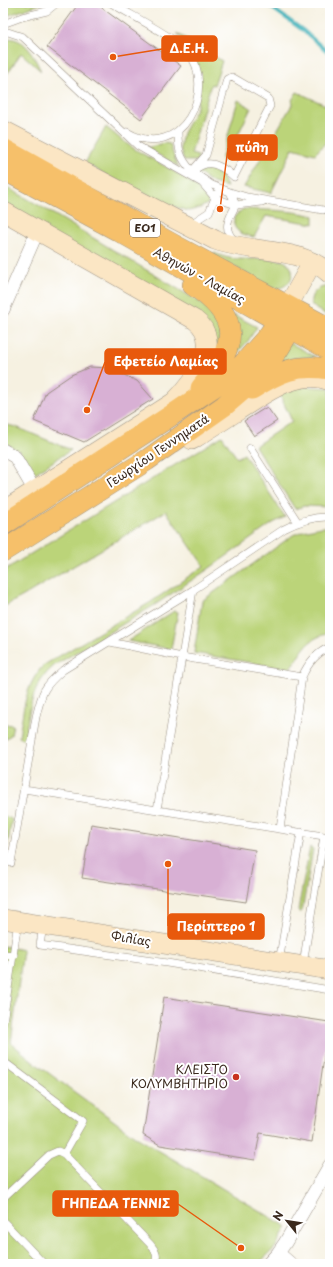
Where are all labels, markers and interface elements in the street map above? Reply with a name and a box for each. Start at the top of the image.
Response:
callout: Δ.Ε.Η. [162,36,217,61]
text: Δ.Ε.Η. [169,38,209,57]
callout: πύλη [228,135,277,160]
text: πύλη [235,137,269,156]
road number: ΕΟ1 [130,219,160,237]
street label: Αθηνών - Λαμίας [150,242,249,308]
callout: Εφετείο Λαμίας [105,349,226,374]
text: Εφετείο Λαμίας [114,351,218,370]
street label: Γεωργίου Γεννηματά [103,409,212,491]
callout: Περίπτερο 1 [168,914,264,939]
text: Περίπτερο 1 [177,916,255,935]
street label: Φιλίας [110,926,152,950]
place label: ΚΛΕΙΣΤΟ ΚΟΛΥΜΒΗΤΗΡΙΟ [131,1060,228,1092]
marker: ΚΛΕΙΣΤΟ ΚΟΛΥΜΒΗΤΗΡΙΟ [231,1072,241,1082]
callout: ΓΗΠΕΔΑ ΤΕΝΝΙΣ [53,1191,178,1216]
text: ΓΗΠΕΔΑ ΤΕΝΝΙΣ [62,1193,170,1212]
north arrow [267,1201,307,1241]
text: N [268,1207,288,1224]

